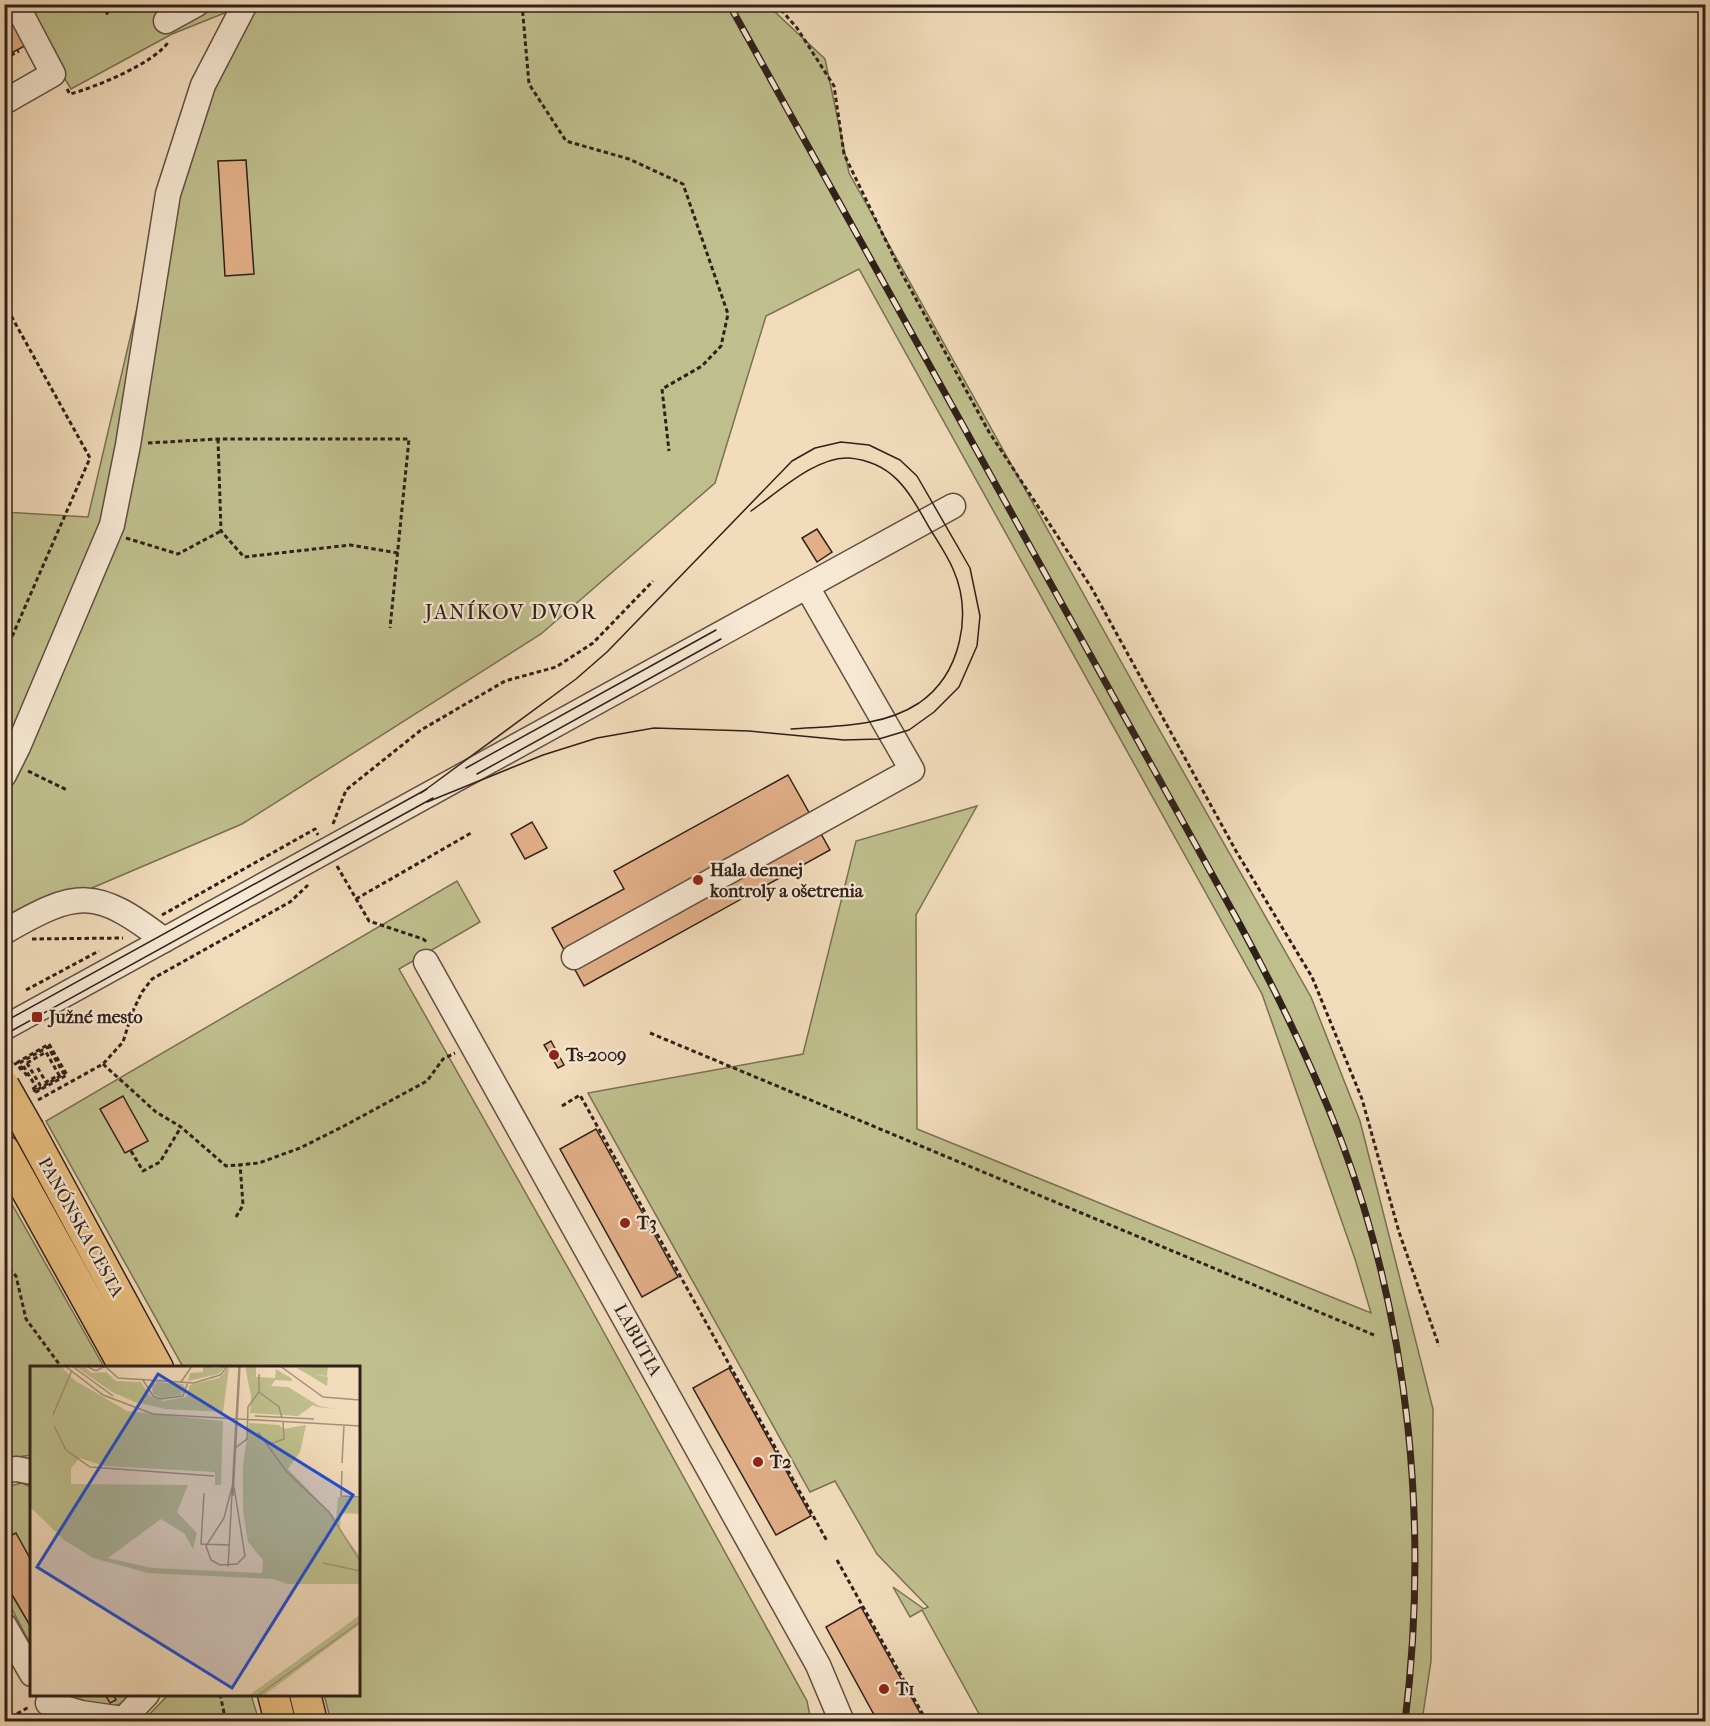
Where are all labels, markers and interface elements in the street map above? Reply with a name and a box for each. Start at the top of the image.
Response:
district label: JANÍKOV DVOR [423,600,597,624]
place label: Hala dennej kontroly a ošetrenia [709,860,864,902]
marker: Hala dennej kontroly a ošetrenia [691,873,705,887]
place label: Južné mesto [47,1007,143,1028]
marker: Južné mesto [30,1010,44,1024]
place label: Ts-2009 [565,1045,627,1066]
marker: Ts-2009 [547,1048,561,1062]
street label: PANÓNSKA CESTA [33,1153,130,1301]
place label: T3 [636,1213,657,1234]
marker: T3 [618,1216,632,1230]
street label: LABUTIA [609,1301,666,1380]
inset map [30,1366,360,1696]
place label: T2 [769,1452,791,1473]
marker: T2 [751,1455,765,1469]
place label: T1 [895,1679,915,1700]
marker: T1 [877,1682,891,1696]

